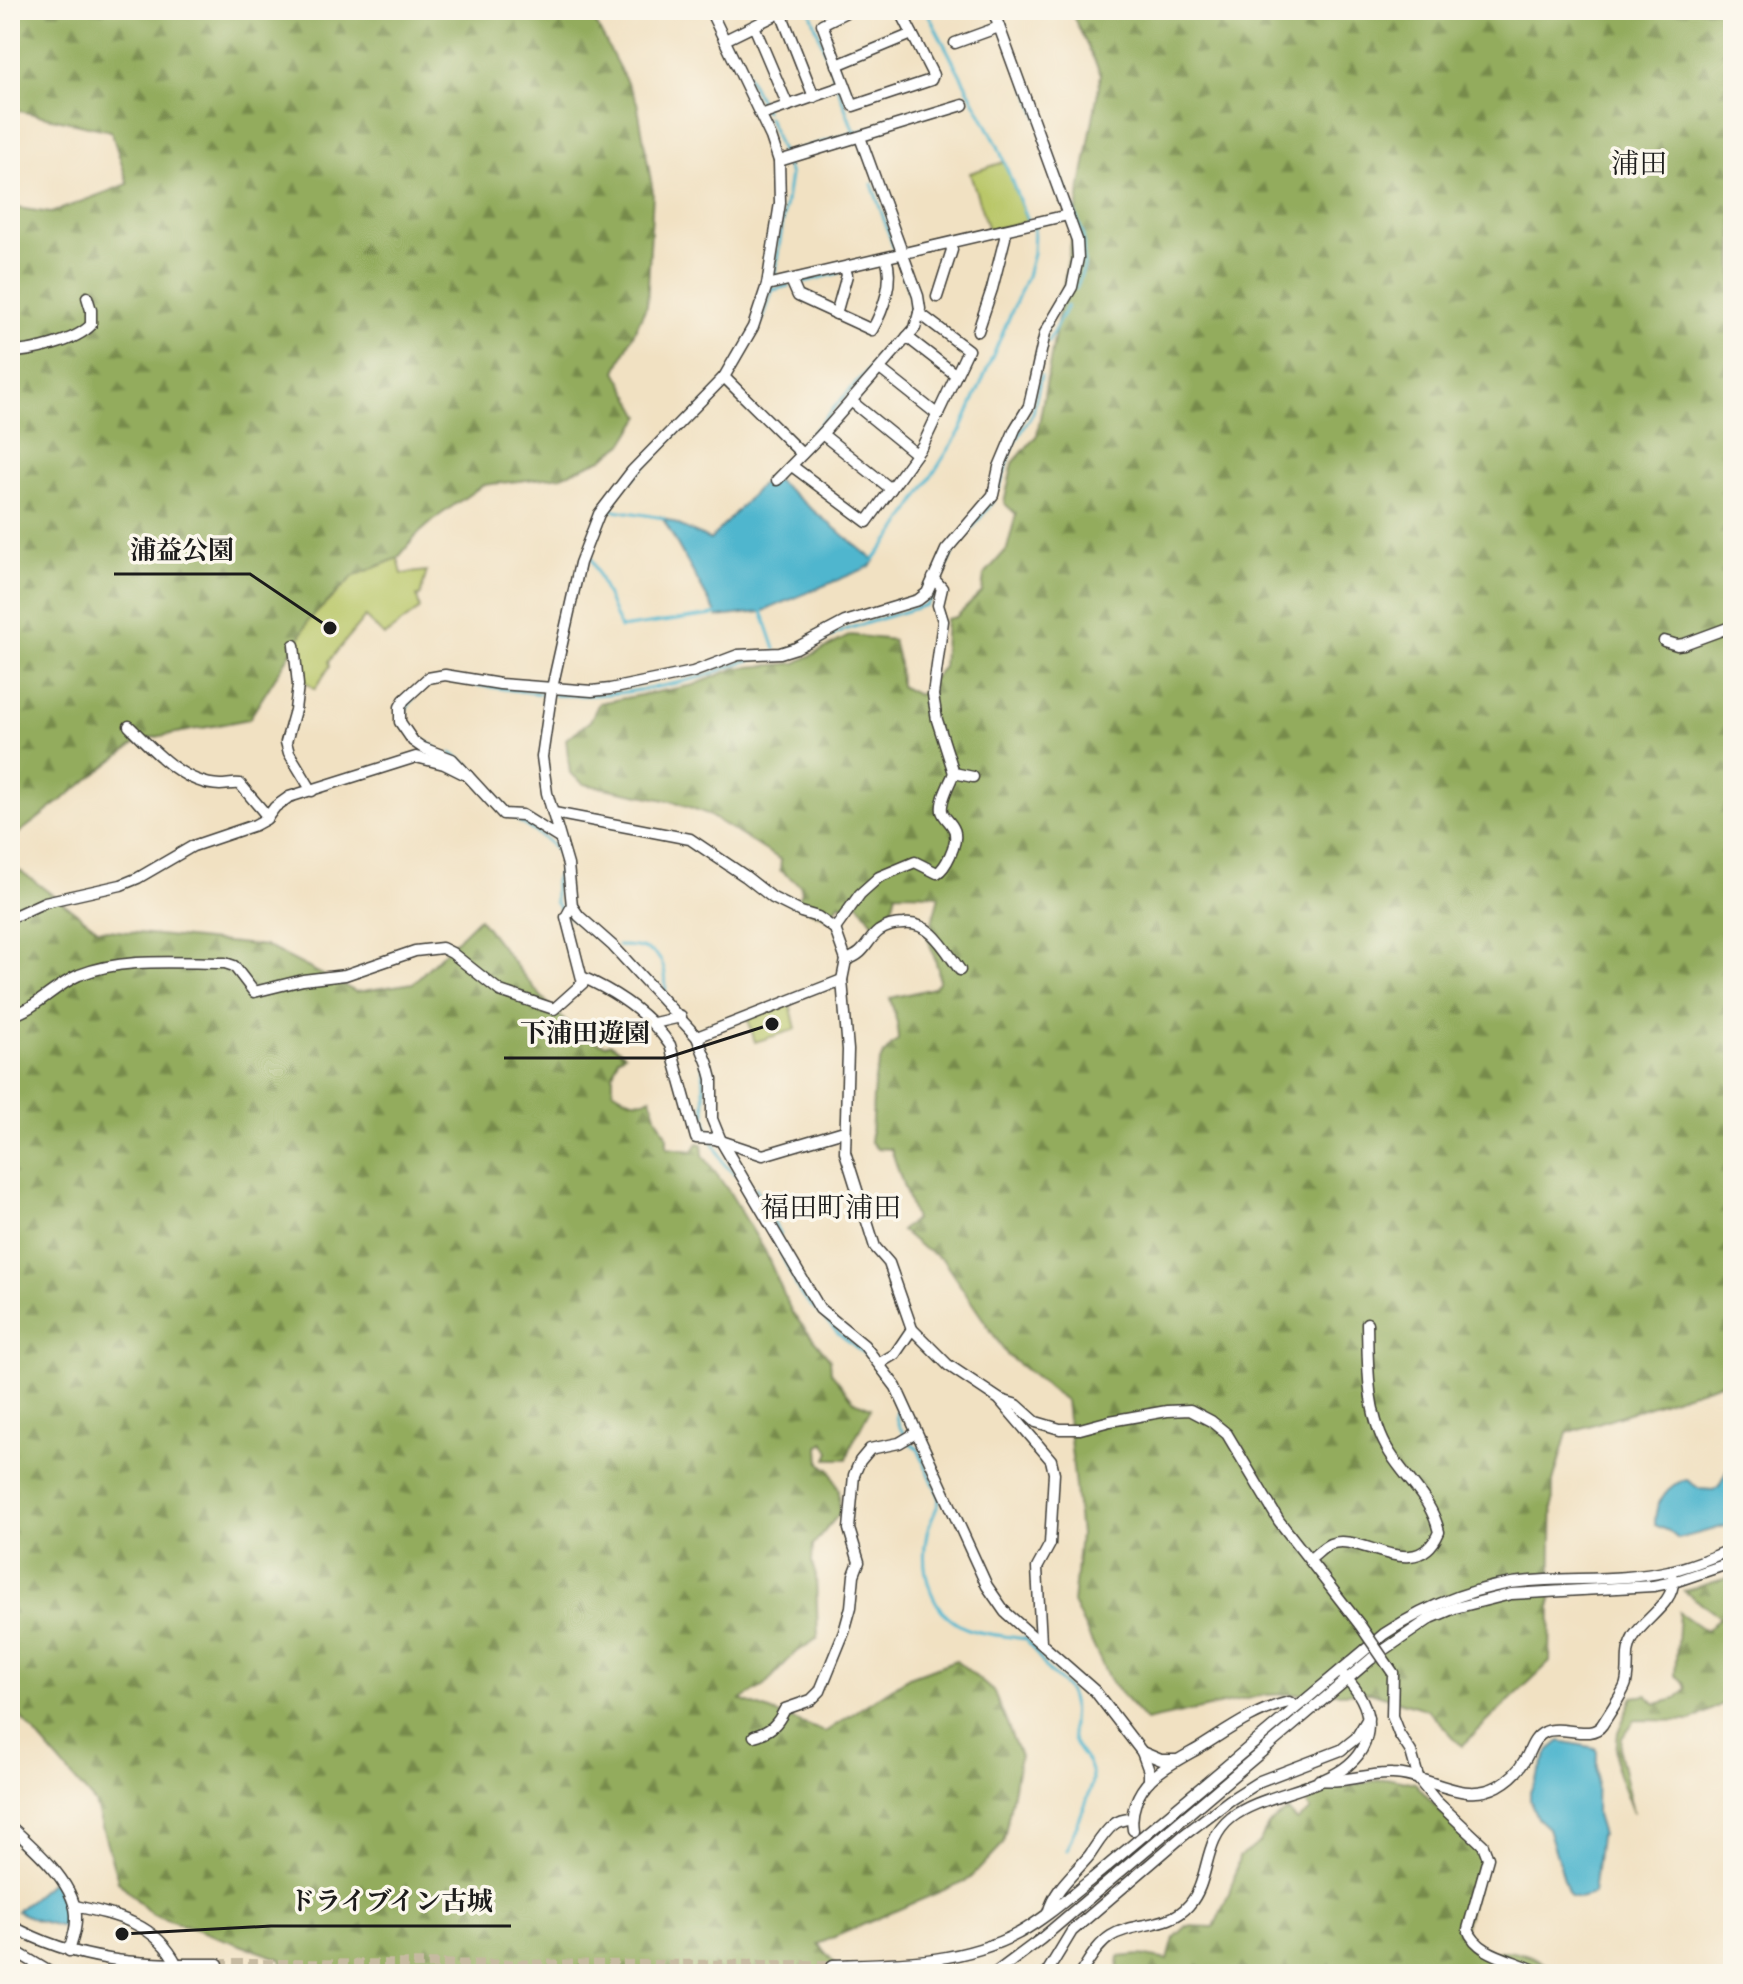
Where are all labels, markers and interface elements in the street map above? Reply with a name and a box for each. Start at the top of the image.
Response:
district label: 浦田 [1611,146,1667,186]
callout: 浦益公園 [114,524,250,574]
text: 浦益公園 [130,534,234,571]
callout: 下浦田遊園 [504,1008,666,1058]
text: 下浦田遊園 [520,1017,650,1054]
district label: 福田町浦田 [761,1190,901,1230]
callout: ドライブイン古城 [271,1876,511,1926]
text: ドライブイン古城 [289,1885,493,1922]

